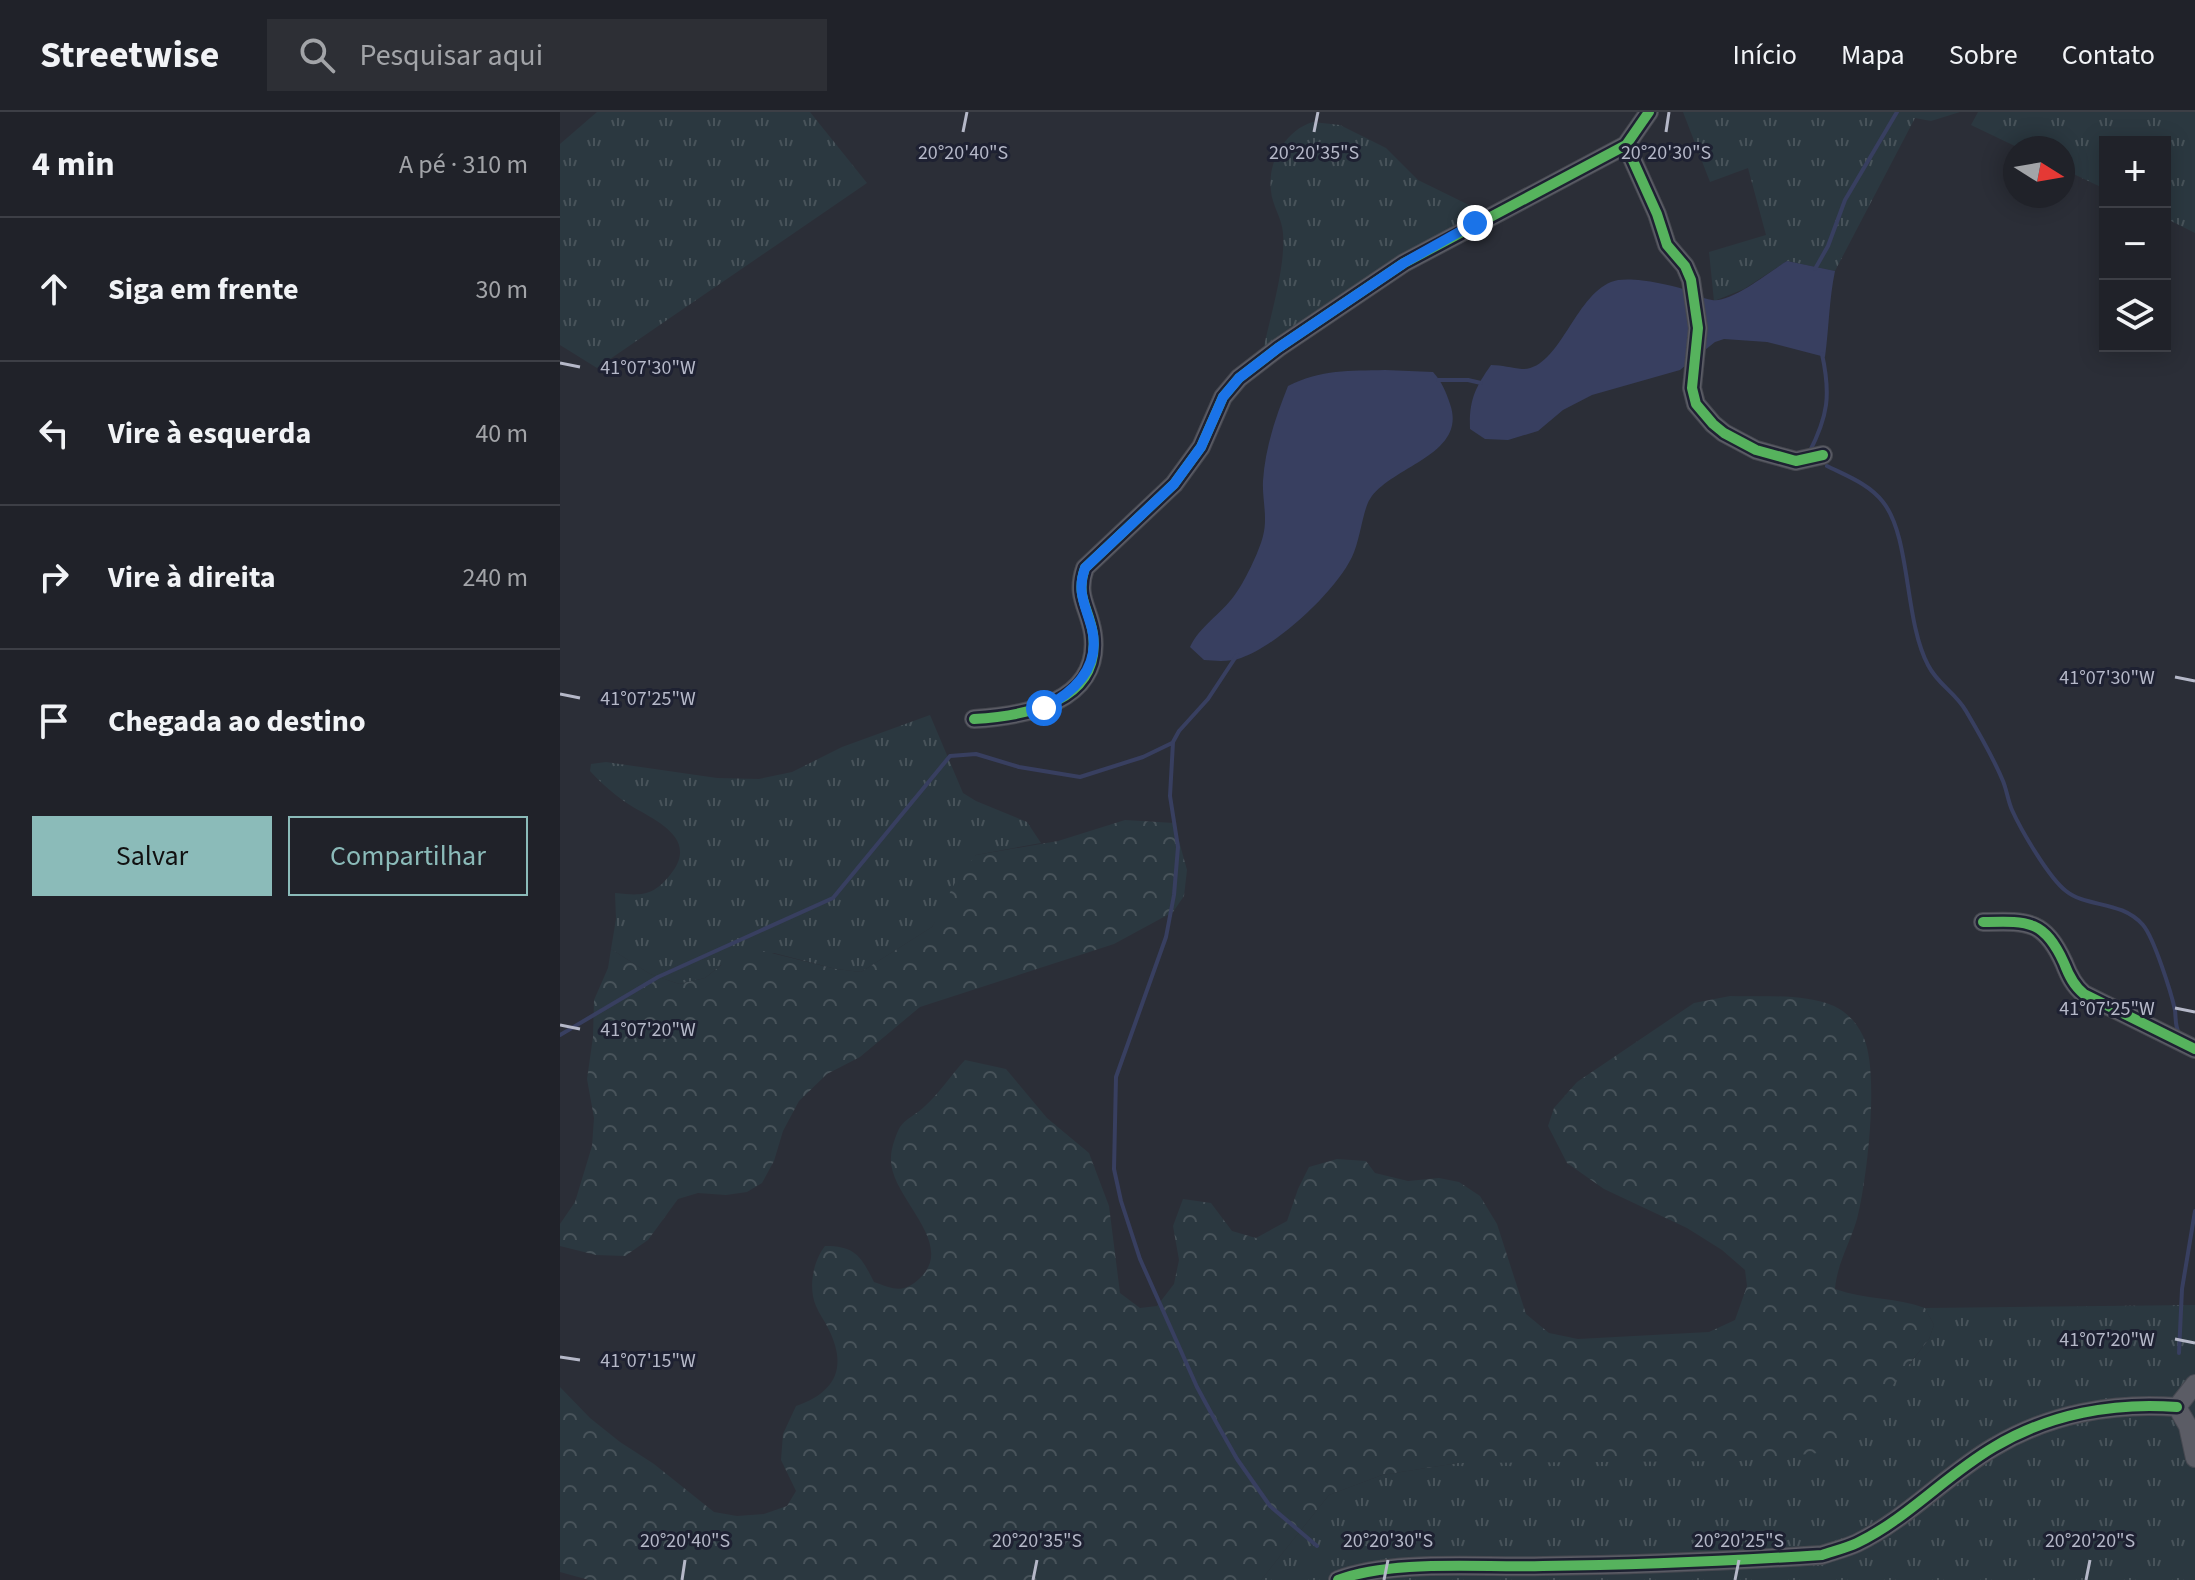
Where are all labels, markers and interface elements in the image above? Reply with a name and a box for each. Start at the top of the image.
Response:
search box [267,19,827,91]
text: Streetwise [40,28,219,82]
icon: search [295,33,339,77]
text: Pesquisar aqui [359,34,543,77]
text: Início [1733,35,1797,75]
text: Mapa [1841,35,1905,75]
text: Sobre [1949,35,2018,75]
text: Contato [2062,35,2155,75]
north arrow [2003,136,2075,208]
map controls [2099,136,2171,352]
button: + [2099,136,2171,208]
text: 20°20'40"S [918,139,1008,167]
text: 20°20'35"S [1269,139,1359,167]
text: 20°20'30"S [1621,139,1711,167]
text: 4 min [32,140,115,189]
text: A pé · 310 m [399,146,528,183]
route end [1457,205,1493,241]
button: − [2099,208,2171,280]
icon: ahead [32,267,76,311]
text: Siga em frente [108,268,299,311]
text: 30 m [475,271,528,308]
button: layers [2099,280,2171,352]
text: 41°07'30"W [600,354,696,382]
icon: left [32,411,76,455]
text: Vire à esquerda [108,412,311,455]
text: 40 m [475,415,528,452]
icon: right [32,555,76,599]
text: Vire à direita [108,556,276,599]
text: 240 m [462,559,528,596]
text: 41°07'30"W [2059,664,2155,692]
text: 41°07'25"W [600,685,696,713]
route start [1026,690,1062,726]
icon: arrive [32,699,76,743]
text: Chegada ao destino [108,700,366,743]
button: Salvar [32,816,272,896]
button: Compartilhar [288,816,528,896]
text: 41°07'25"W [2059,995,2155,1023]
text: 41°07'20"W [600,1016,696,1044]
text: 41°07'20"W [2059,1326,2155,1354]
text: 41°07'15"W [600,1347,696,1375]
text: 20°20'40"S [640,1527,730,1555]
text: 20°20'35"S [992,1527,1082,1555]
text: 20°20'30"S [1343,1527,1433,1555]
text: 20°20'25"S [1694,1527,1784,1555]
text: 20°20'20"S [2045,1527,2135,1555]

